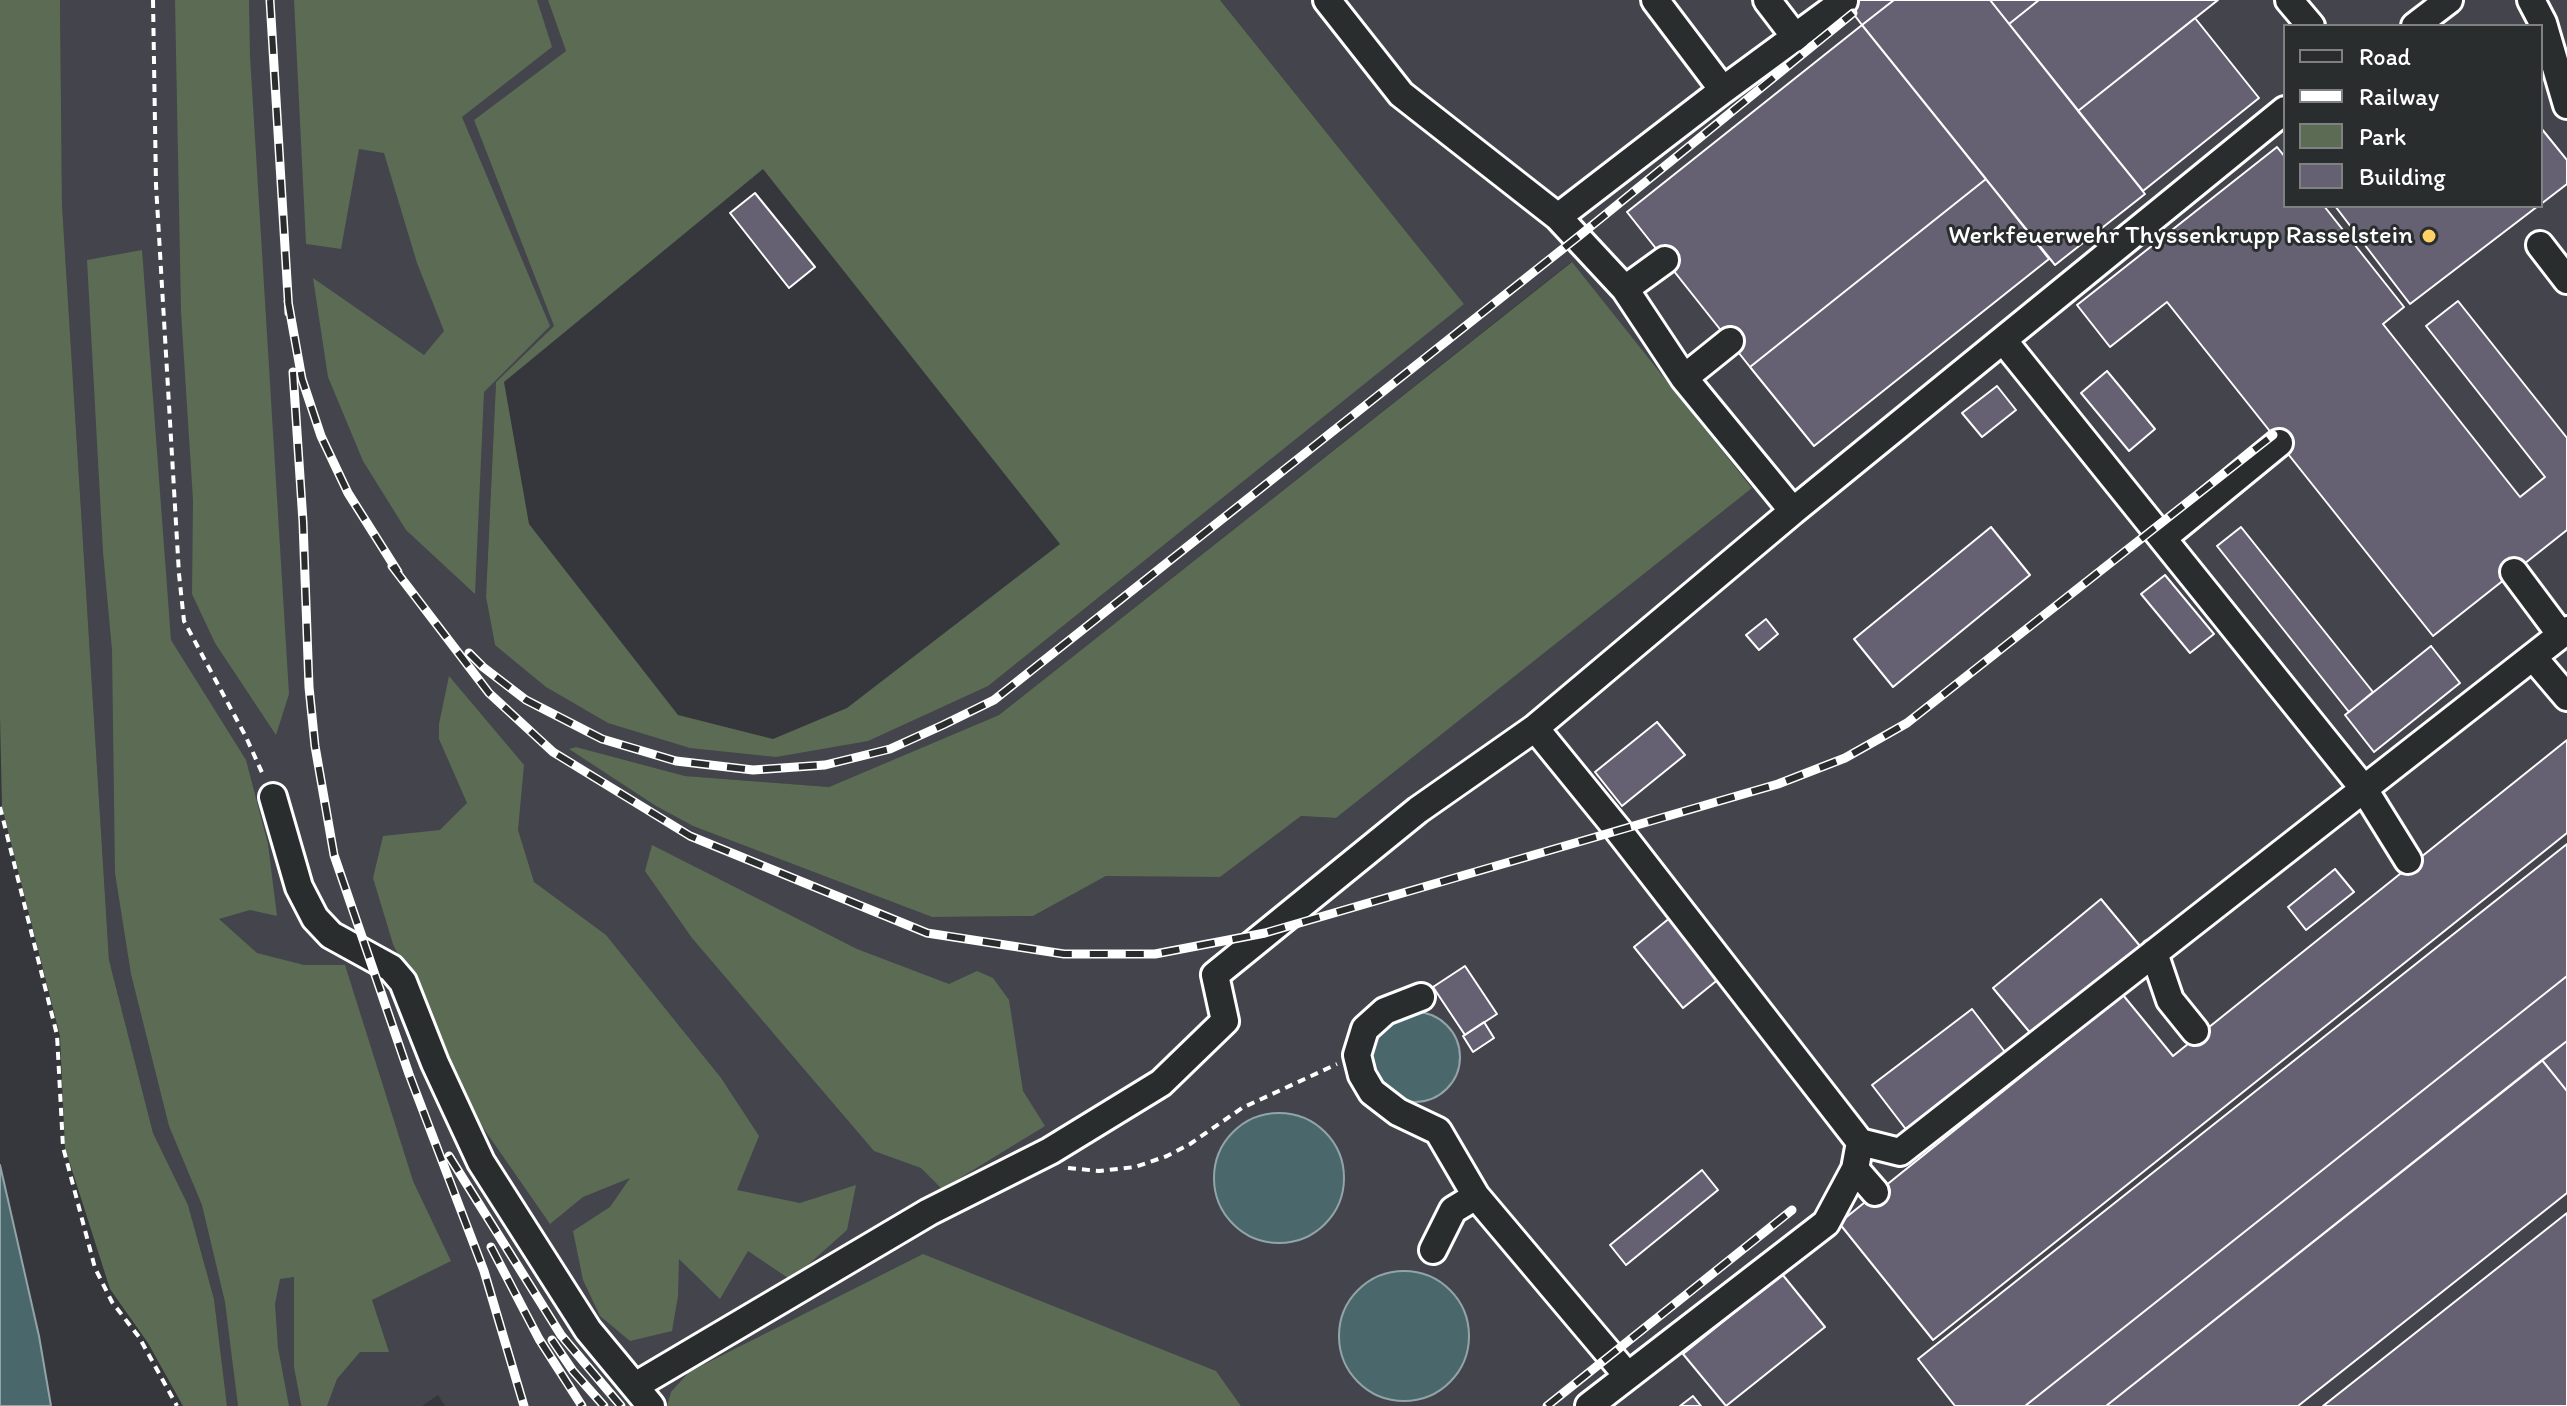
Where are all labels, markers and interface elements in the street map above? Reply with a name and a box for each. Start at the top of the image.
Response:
legend [2283,24,2543,208]
text: Road [2359,42,2411,71]
text: Railway [2359,82,2439,111]
text: Park [2359,122,2406,151]
text: Building [2359,162,2446,191]
place label: Werkfeuerwehr Thyssenkrupp Rasselstein [1948,220,2413,252]
marker: Werkfeuerwehr Thyssenkrupp Rasselstein [2420,227,2438,245]

